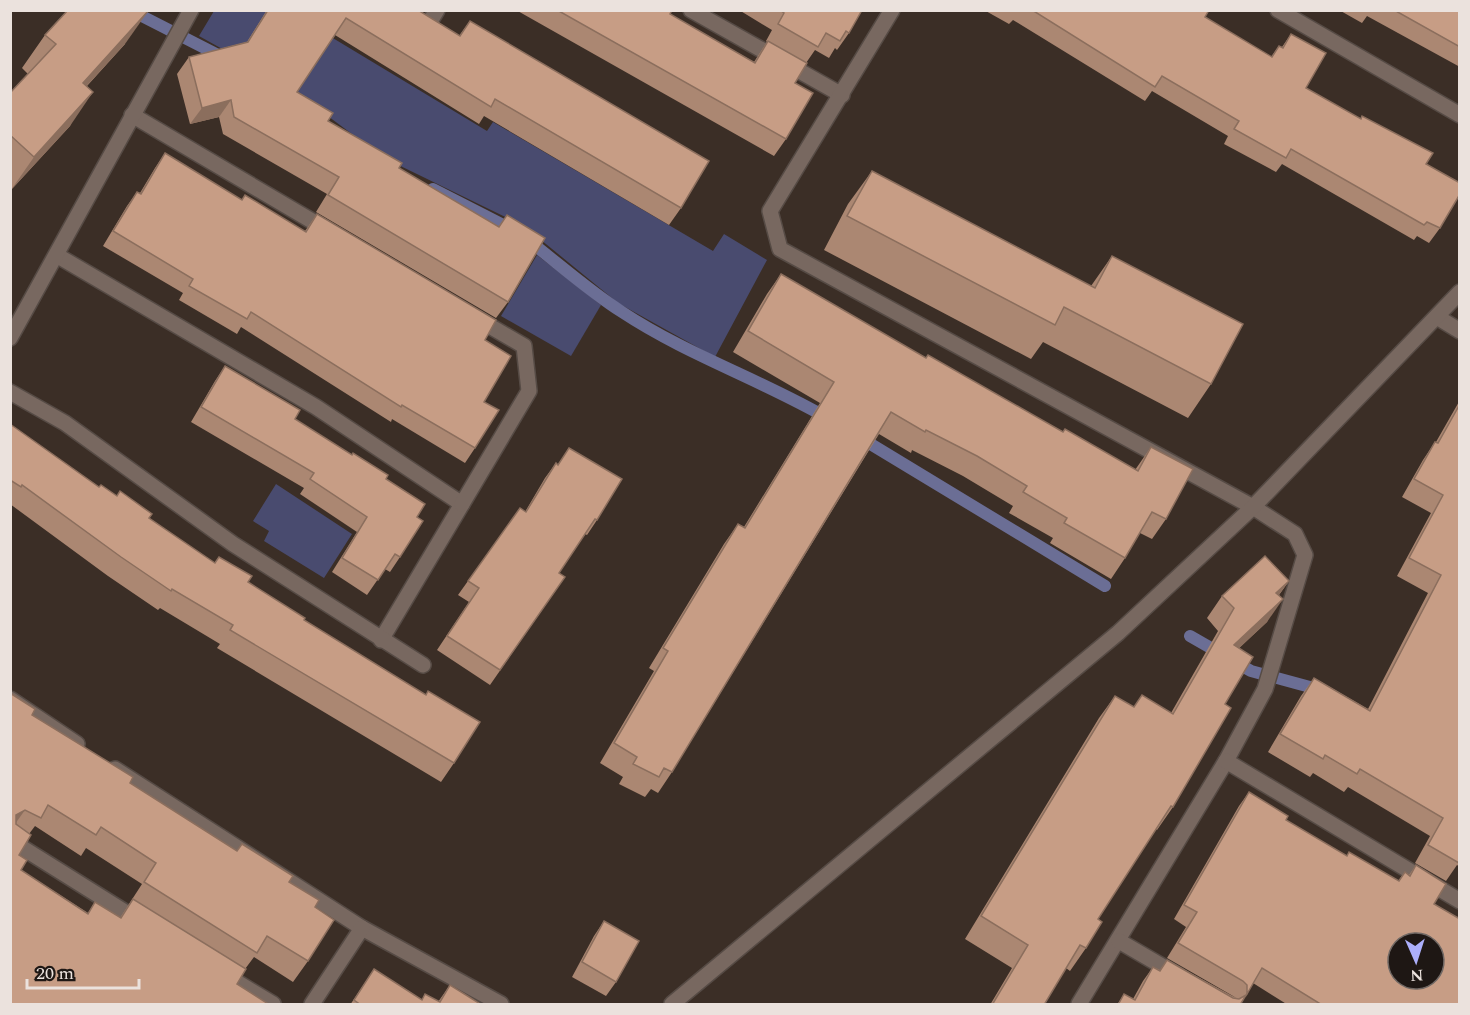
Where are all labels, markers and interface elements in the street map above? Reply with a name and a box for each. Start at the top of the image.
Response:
north arrow [1386,931,1446,991]
scale bar [27,952,140,990]
text: 20 m [36,960,74,987]
text: N [1410,963,1424,987]

